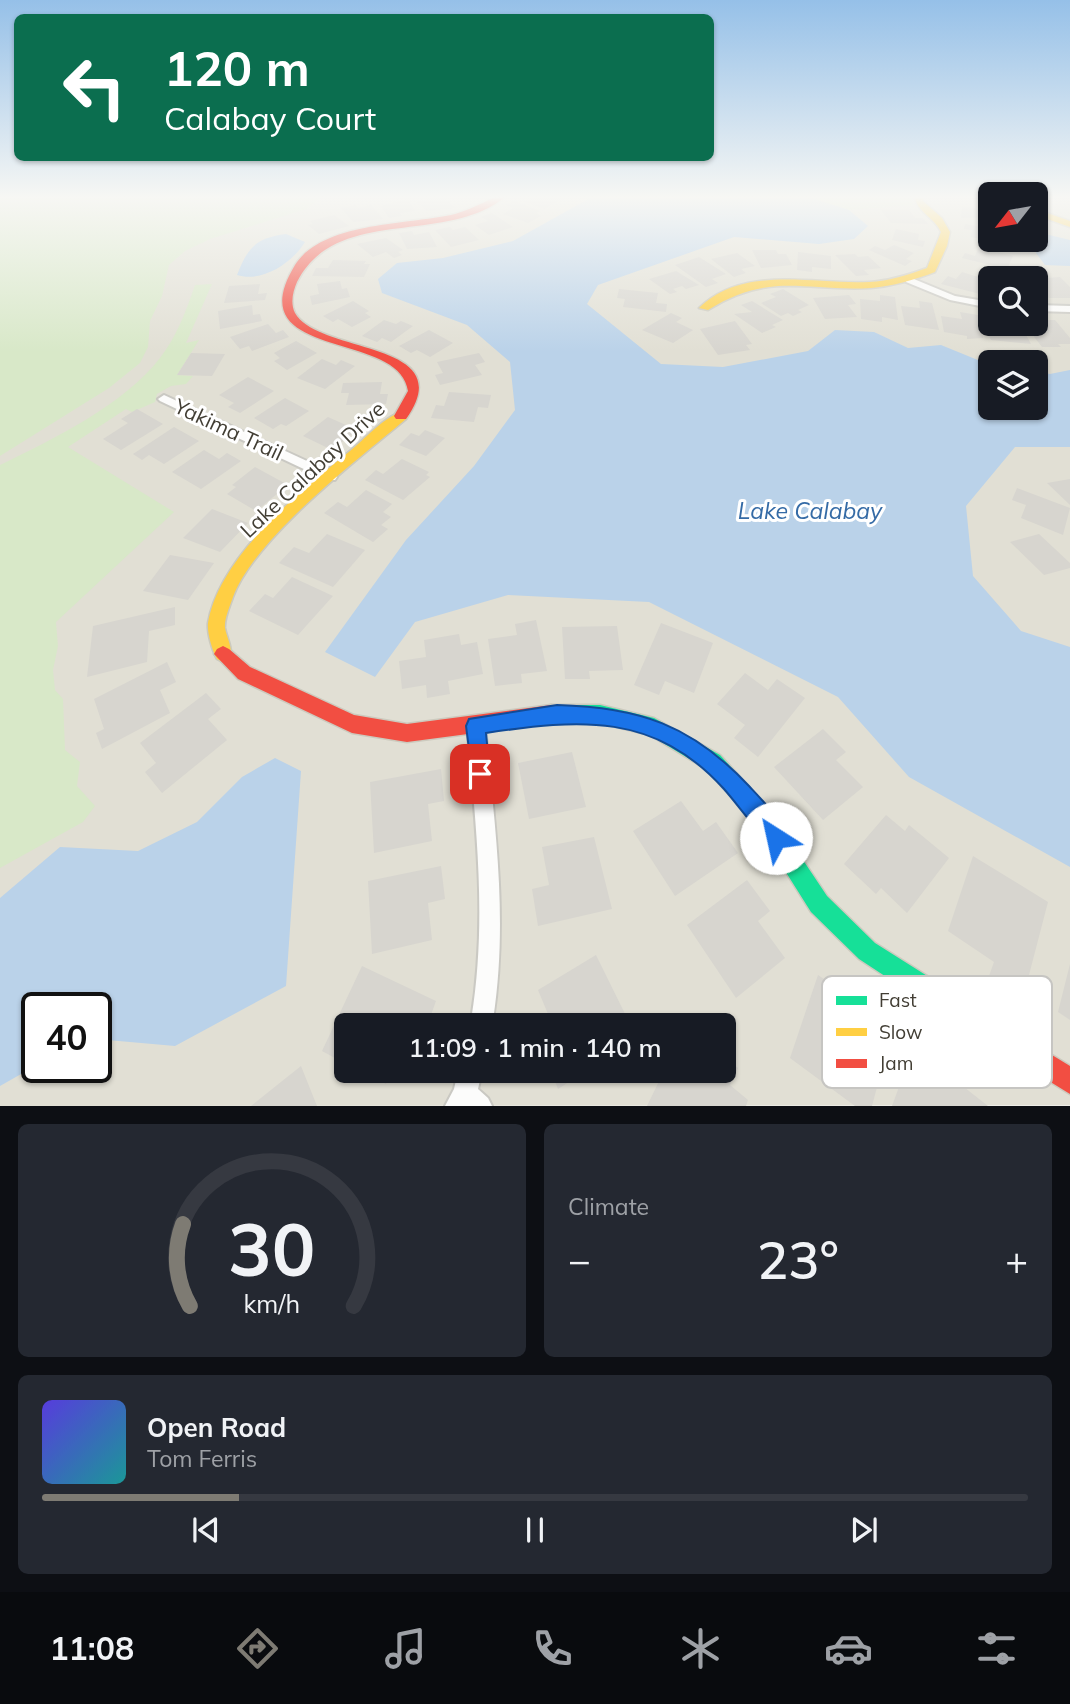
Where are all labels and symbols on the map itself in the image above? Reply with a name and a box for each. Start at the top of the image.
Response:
north arrow [978,182,1048,252]
street label: Yakima Trail [169,392,288,466]
street label: Lake Calabay Drive [234,395,390,543]
water label: Lake Calabay [738,496,883,525]
pin [450,744,510,804]
position arrow [739,801,813,875]
legend [822,976,1052,1088]
text: Fast [879,988,917,1012]
speed limit sign: 40 [21,992,112,1083]
text: Slow [879,1020,923,1044]
text: Jam [879,1051,913,1075]

